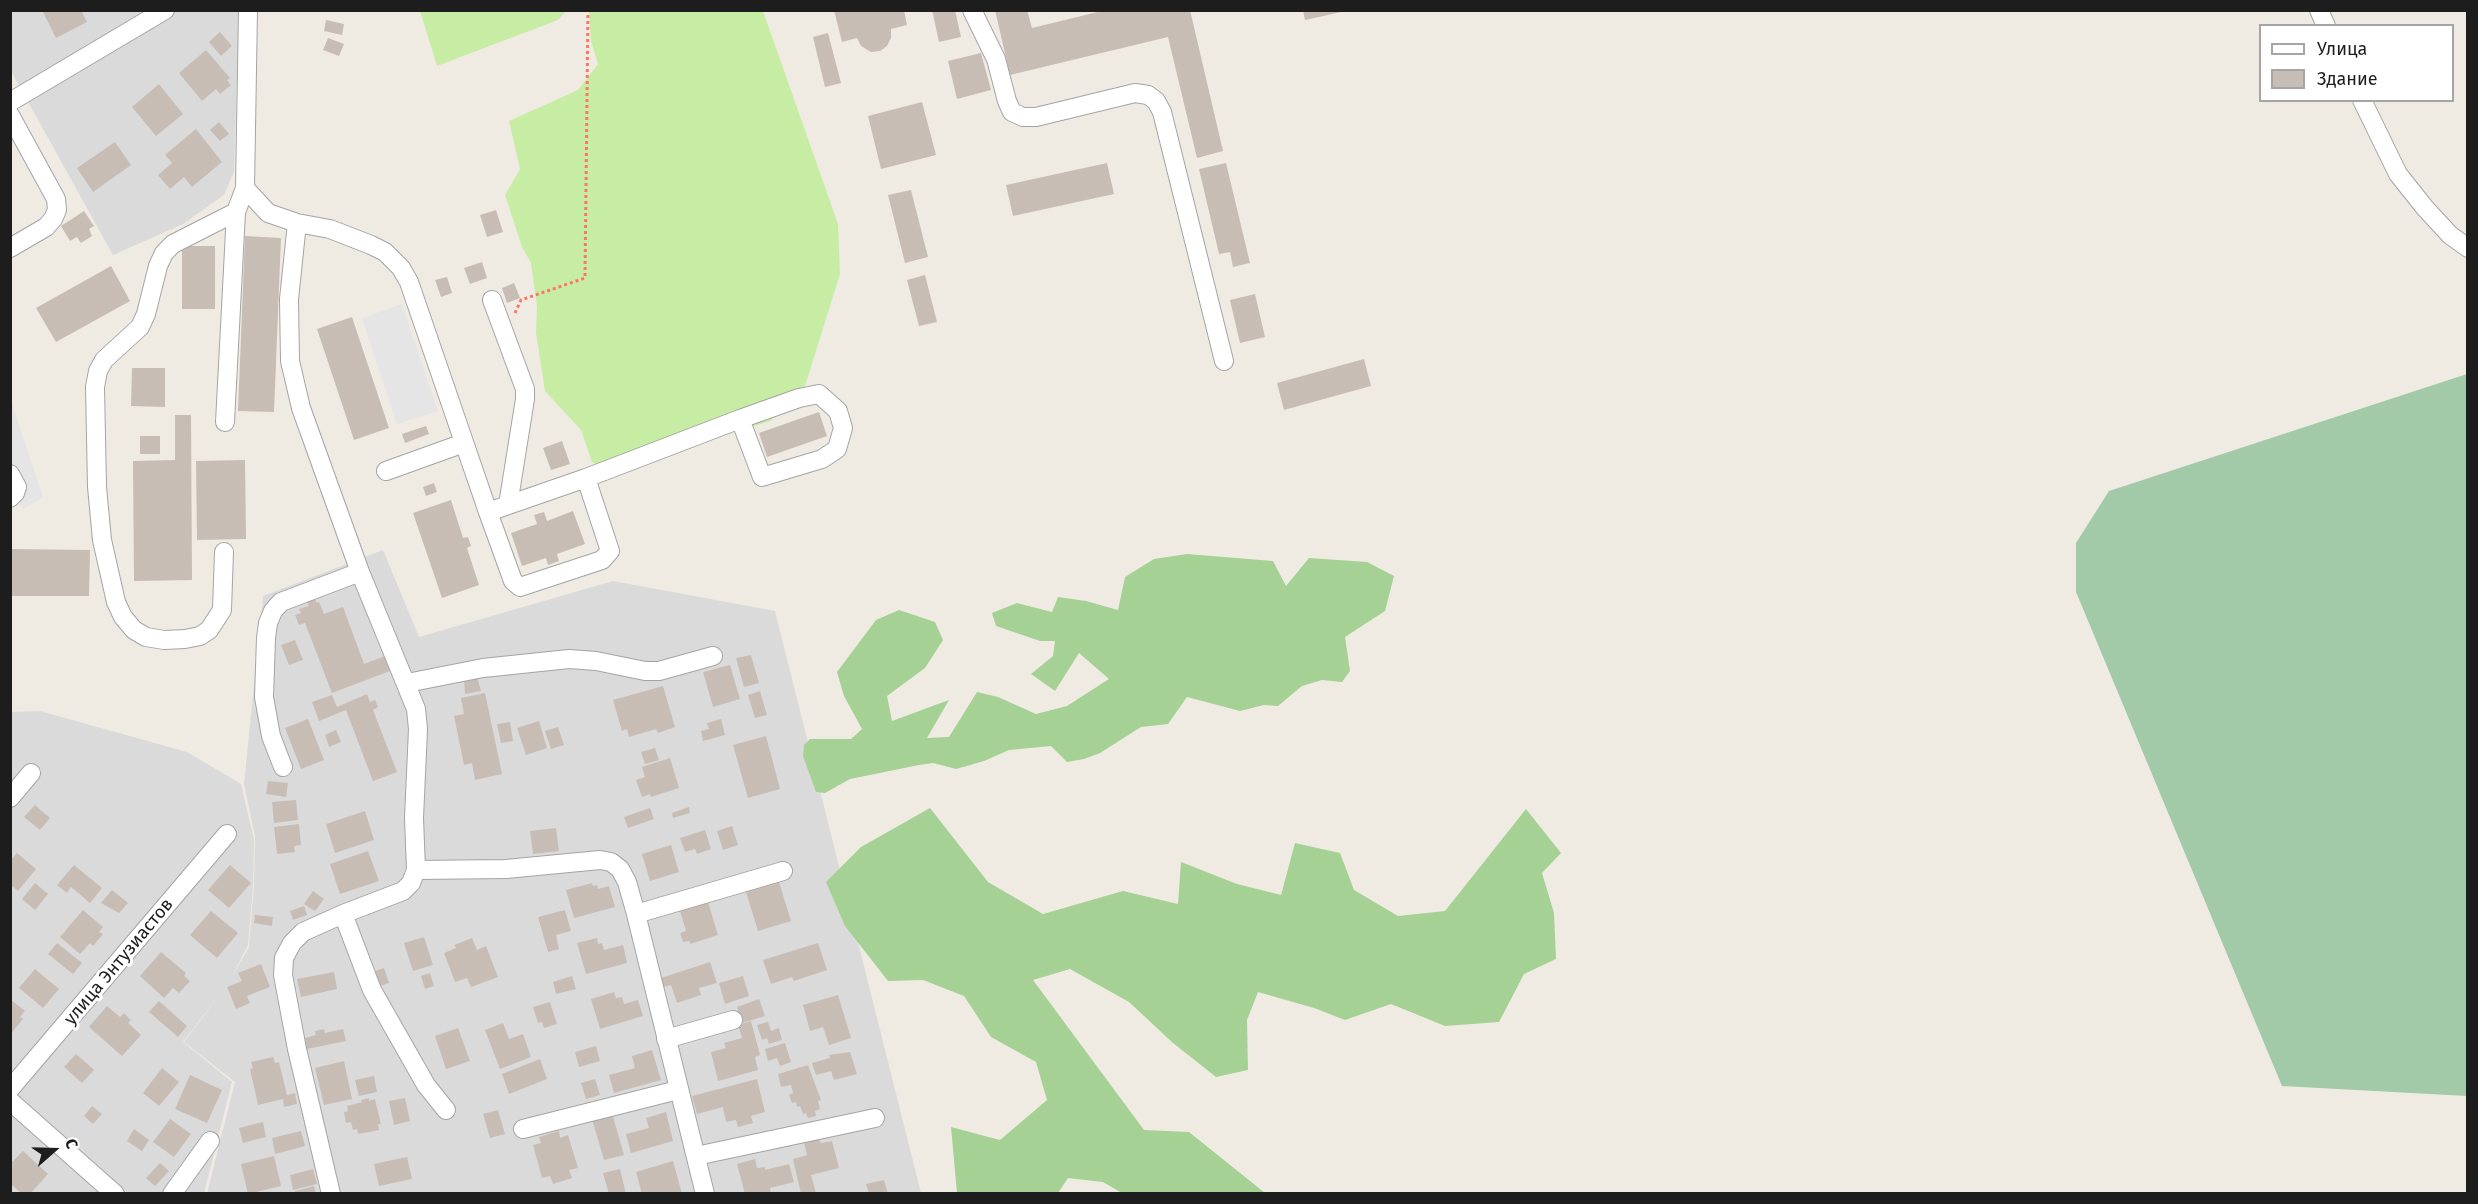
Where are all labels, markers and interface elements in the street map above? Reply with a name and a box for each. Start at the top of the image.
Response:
legend [2259,24,2454,102]
text: Улица [2317,38,2367,60]
text: Здание [2317,68,2378,90]
street label: улица Энтузиастов [60,894,178,1030]
north arrow [24,1120,84,1180]
text: С [61,1136,82,1151]

